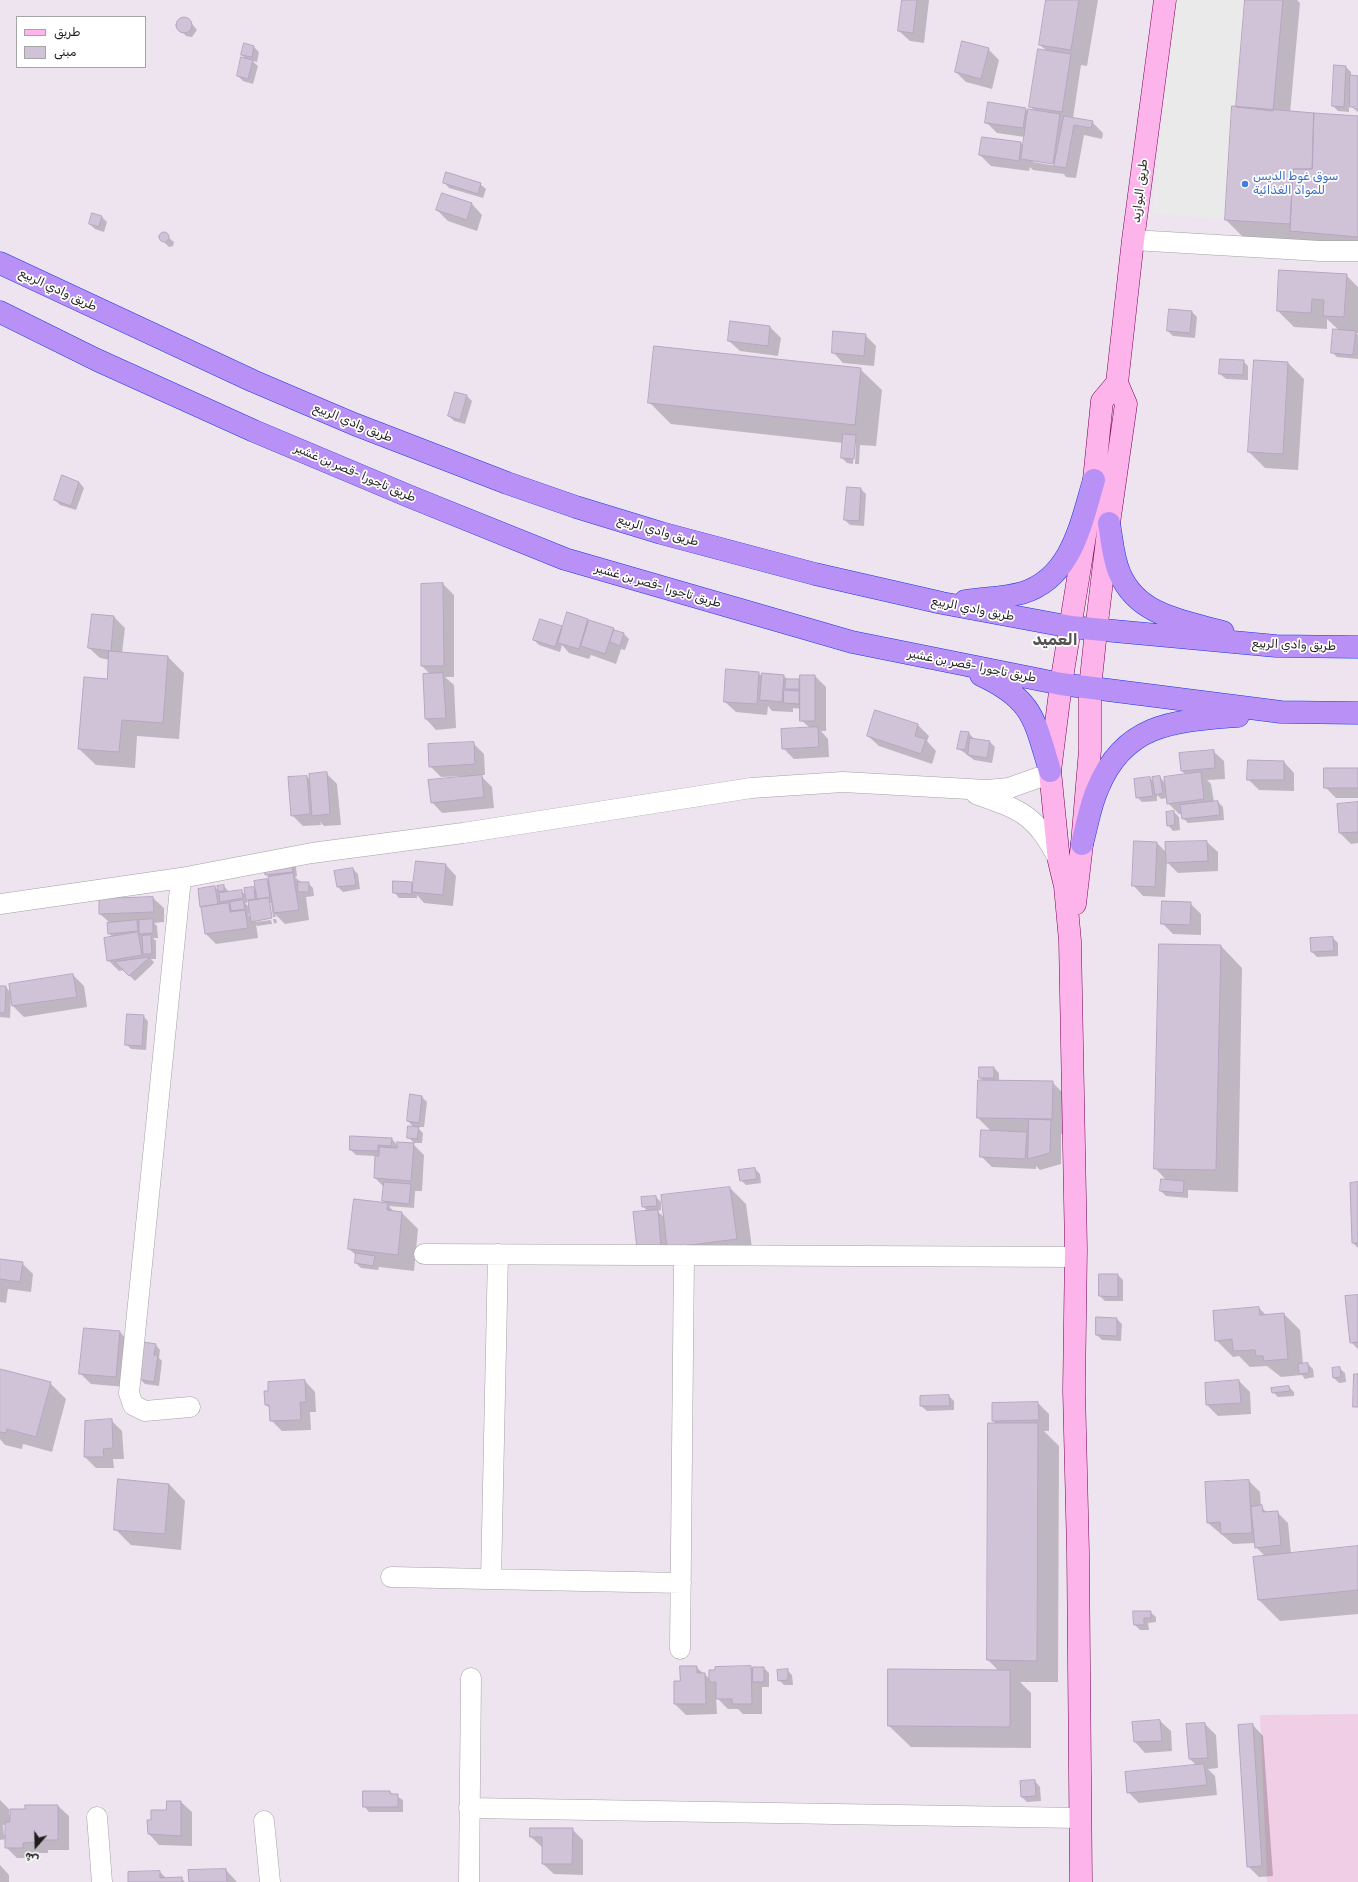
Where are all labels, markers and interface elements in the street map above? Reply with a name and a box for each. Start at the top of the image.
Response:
legend [16,16,146,68]
text: طريق [54,25,80,39]
text: مبنى [54,45,76,59]
street label: طريق البوازيد [1129,158,1151,224]
place label: سوق غوط الديس للمواد الغذائية [1253,170,1338,198]
marker: سوق غوط الديس للمواد الغذائية [1240,179,1250,189]
street label: طريق وادي الربيع [17,266,99,314]
street label: طريق وادي الربيع [311,401,395,445]
street label: طريق تاجورا -قصر بن غشير [292,441,418,505]
street label: طريق وادي الربيع [616,513,700,549]
street label: طريق تاجورا -قصر بن غشير [593,561,723,611]
street label: طريق وادي الربيع [930,594,1016,624]
district label: العميد [1032,630,1078,650]
street label: طريق وادي الربيع [1252,636,1336,654]
street label: طريق تاجورا -قصر بن غشير [906,646,1038,686]
north arrow [16,1826,56,1866]
text: ش [23,1849,40,1866]

